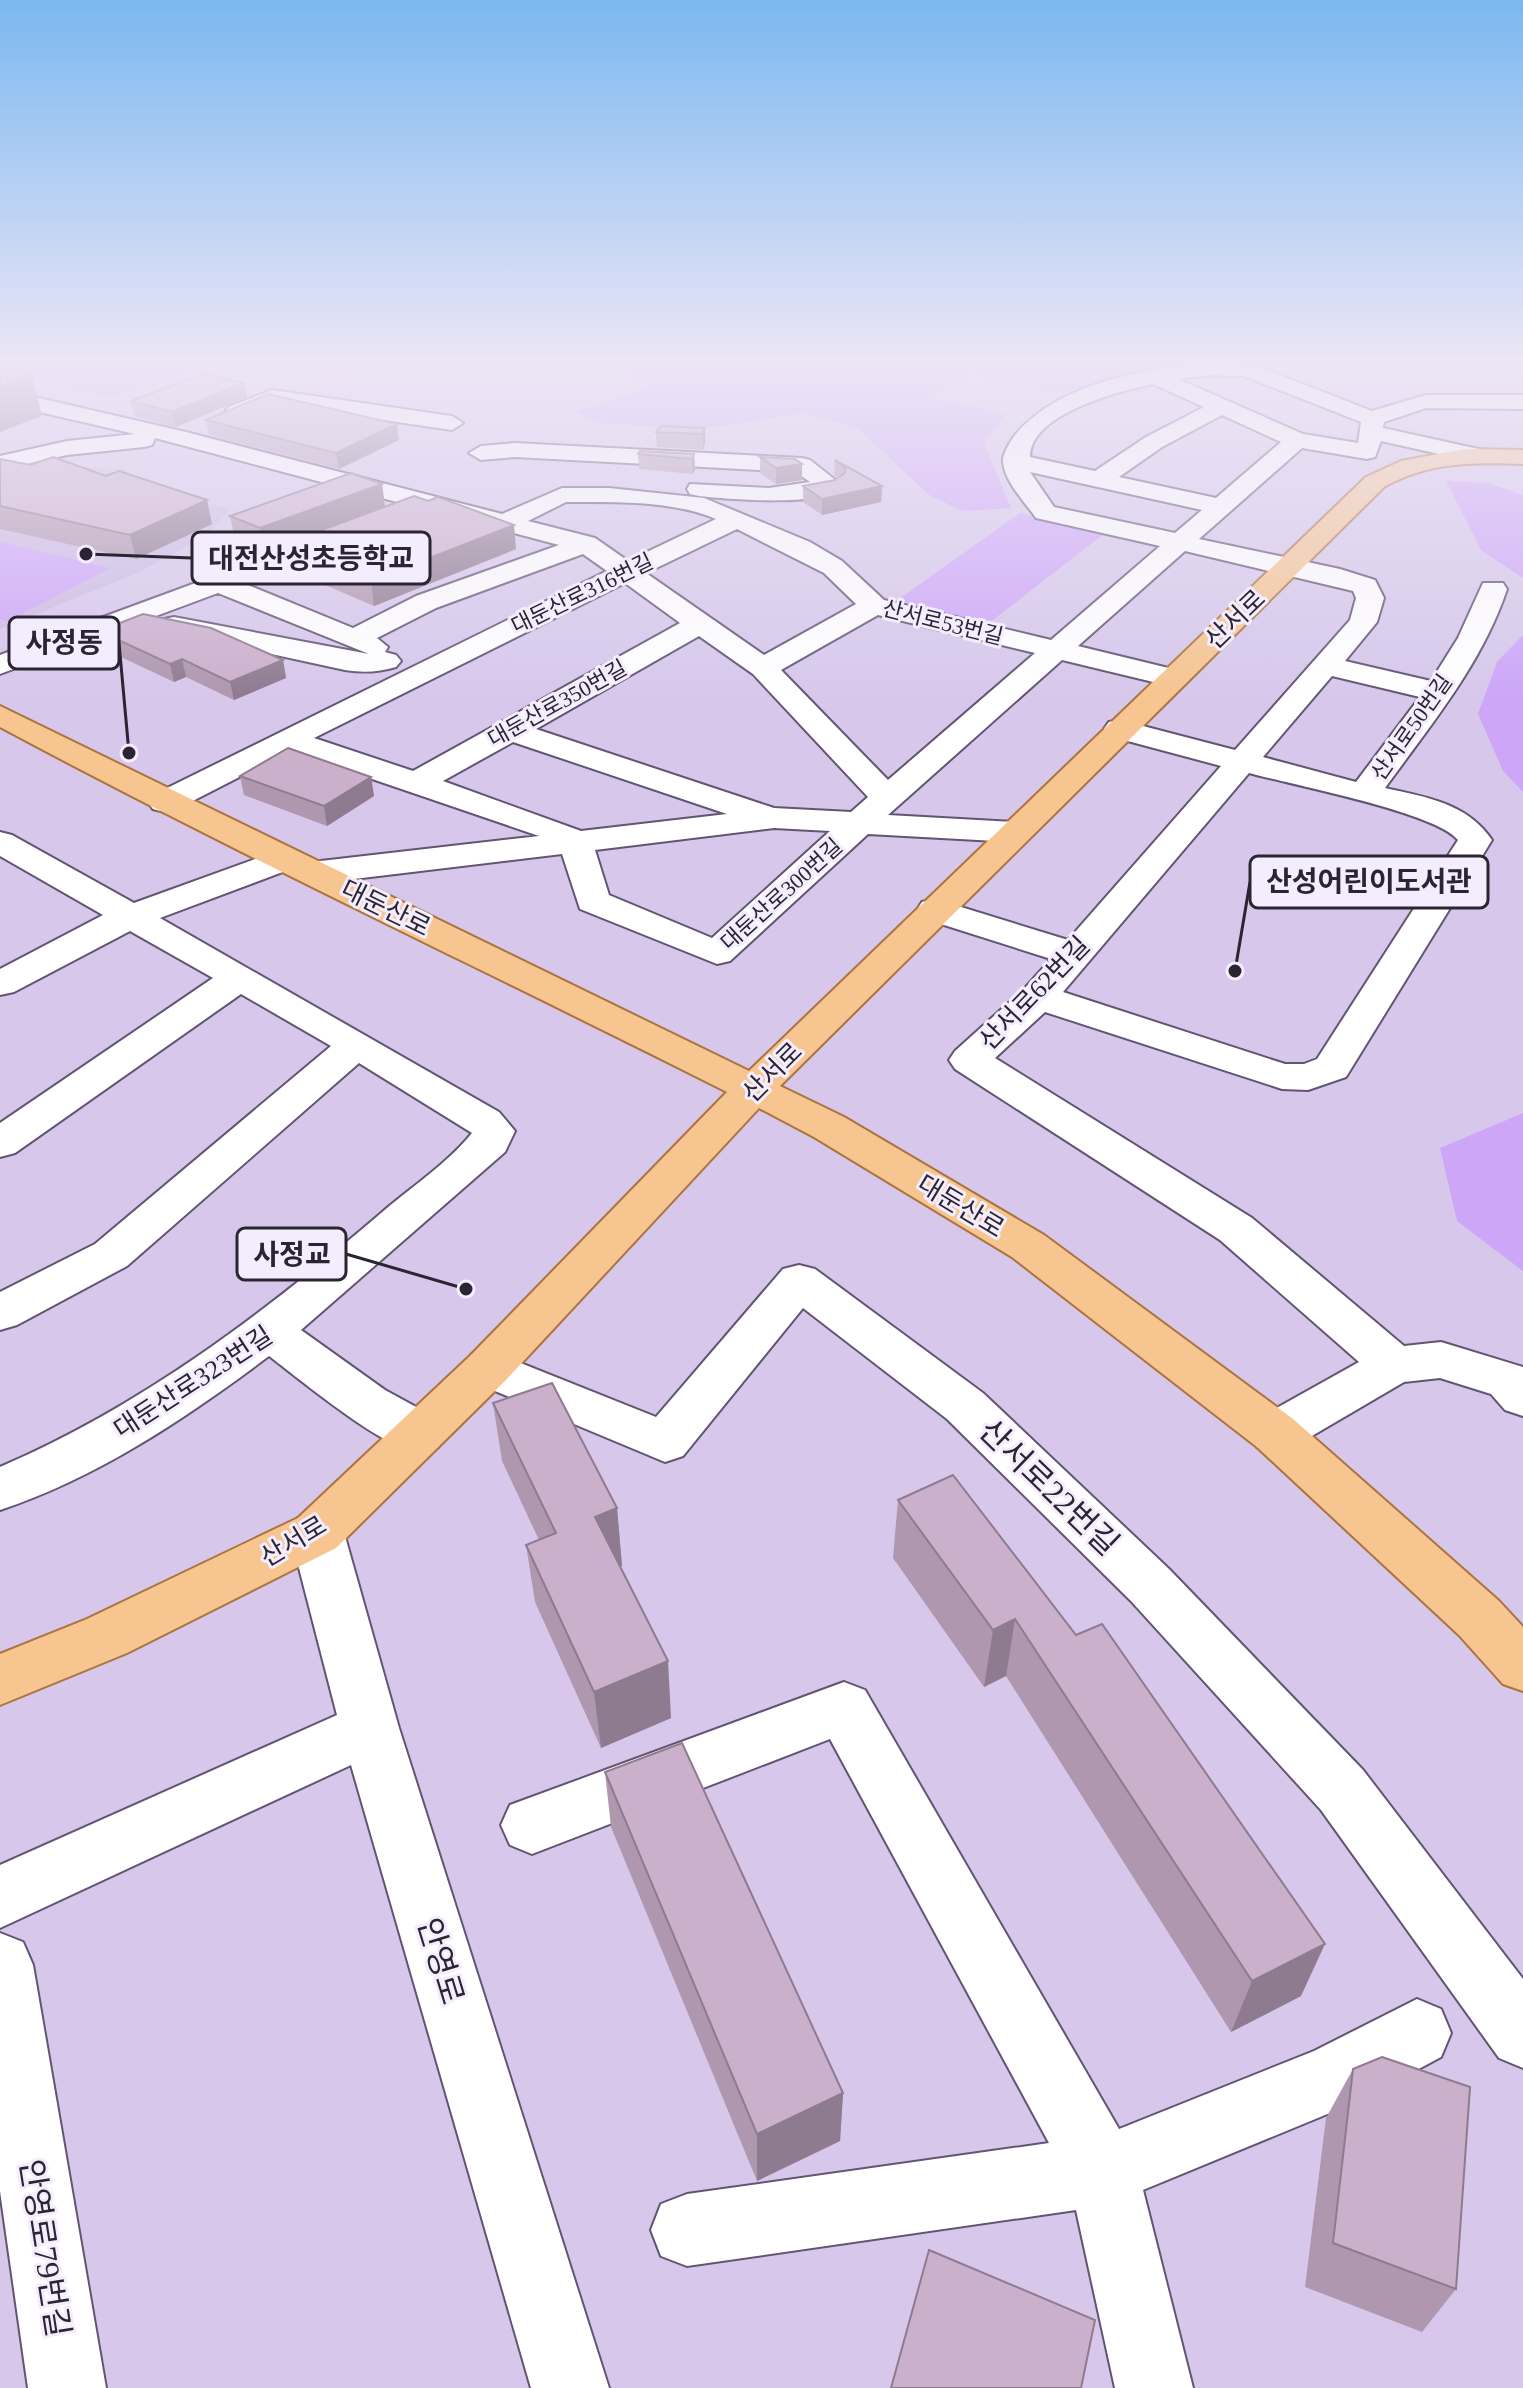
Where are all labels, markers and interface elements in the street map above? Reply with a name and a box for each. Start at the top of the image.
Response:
callout: 대전산성초등학교 [192,532,430,584]
text: 대전산성초등학교 [208,543,414,574]
street label: 대둔산로316번길 [507,548,657,639]
street label: 산서로 [1199,584,1271,655]
street label: 산서로53번길 [880,595,1006,650]
callout: 사정동 [9,617,119,669]
text: 사정동 [25,627,103,658]
street label: 대둔산로350번길 [484,655,631,752]
street label: 산서로50번길 [1366,670,1457,785]
street label: 대둔산로300번길 [716,833,847,955]
callout: 산성어린이도서관 [1250,856,1488,908]
text: 산성어린이도서관 [1266,866,1472,897]
street label: 대둔산로 [336,874,435,942]
street label: 산서로62번길 [973,931,1095,1056]
street label: 산서로 [737,1037,808,1108]
street label: 대둔산로 [912,1169,1009,1243]
callout: 사정교 [237,1228,346,1280]
text: 사정교 [253,1239,331,1270]
street label: 대둔산로323번길 [109,1321,278,1444]
street label: 산서로22번길 [972,1412,1126,1562]
street label: 산서로 [255,1511,331,1572]
street label: 안영로 [411,1914,471,2008]
street label: 안영로79번길 [13,2157,77,2339]

